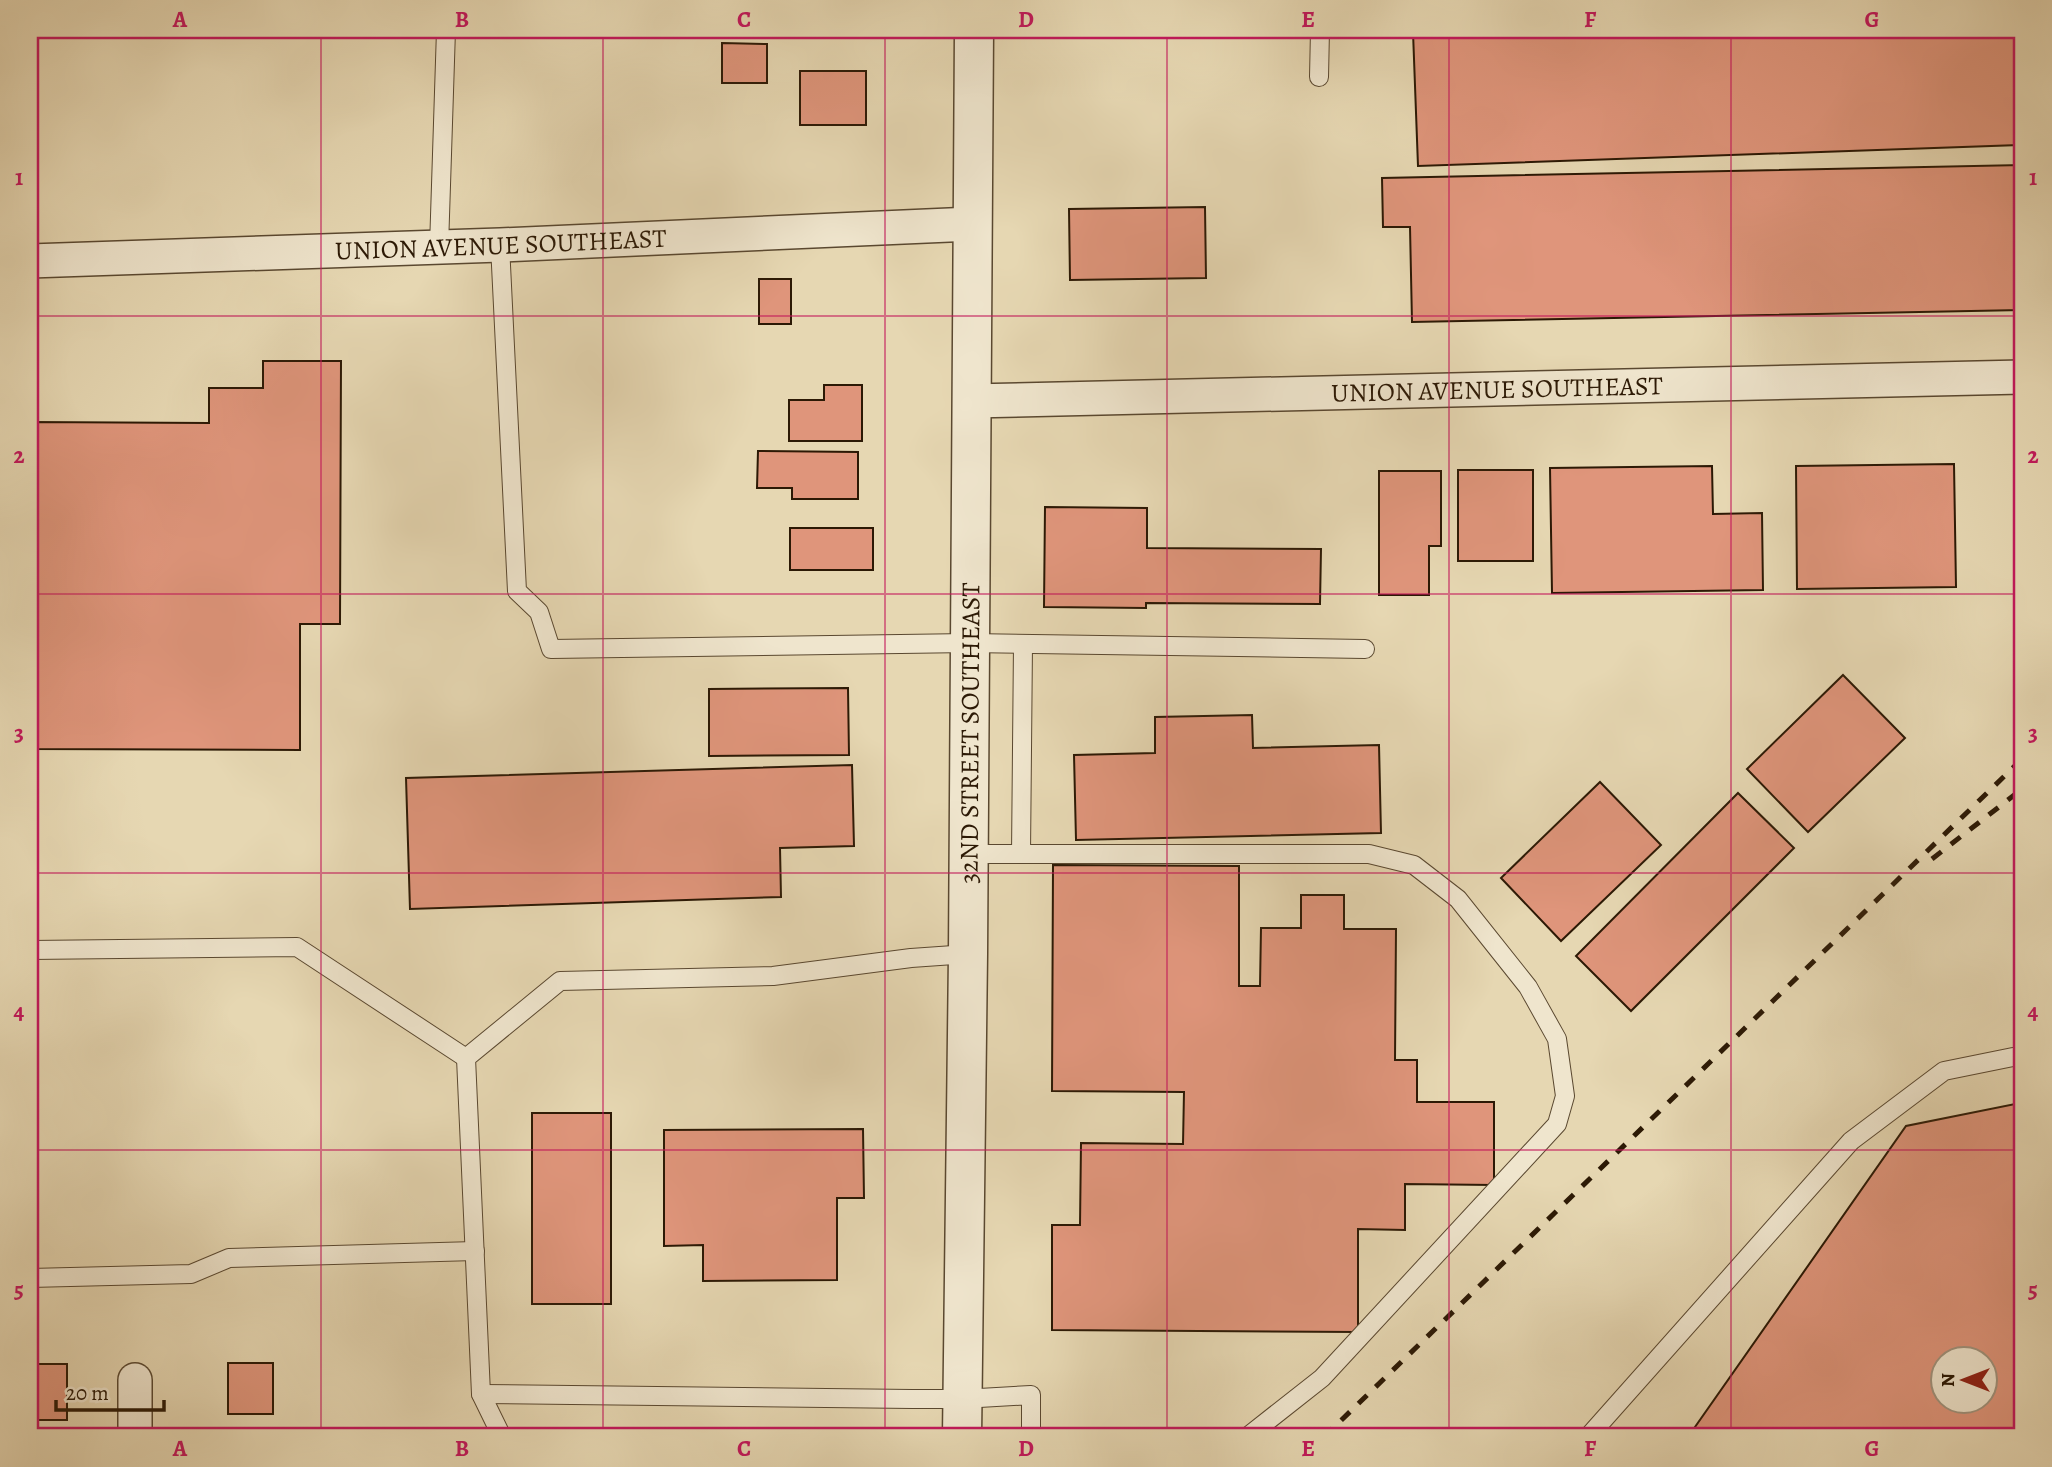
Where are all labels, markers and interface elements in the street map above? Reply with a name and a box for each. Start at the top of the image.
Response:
text: A [172,4,188,35]
text: B [455,4,469,35]
text: C [737,4,751,35]
text: D [1018,4,1034,35]
text: E [1301,4,1315,35]
text: F [1584,4,1597,35]
text: G [1864,4,1880,35]
text: 1 [15,162,23,193]
text: 1 [2029,162,2037,193]
street label: UNION AVENUE SOUTHEAST [334,221,667,269]
street label: UNION AVENUE SOUTHEAST [1331,368,1663,411]
text: 2 [13,440,25,471]
text: 2 [2027,440,2039,471]
street label: 32ND STREET SOUTHEAST [951,582,988,884]
text: 3 [14,718,24,749]
text: 3 [2028,718,2038,749]
text: 4 [14,996,25,1027]
text: 4 [2028,996,2039,1027]
text: 5 [14,1274,24,1305]
text: 5 [2028,1274,2038,1305]
north arrow [1930,1344,2000,1414]
scale bar [56,1369,164,1413]
text: N [1935,1373,1961,1387]
text: 20 m [66,1379,109,1407]
text: A [172,1433,188,1464]
text: B [455,1433,469,1464]
text: C [737,1433,751,1464]
text: D [1018,1433,1034,1464]
text: E [1301,1433,1315,1464]
text: F [1584,1433,1597,1464]
text: G [1864,1433,1880,1464]

